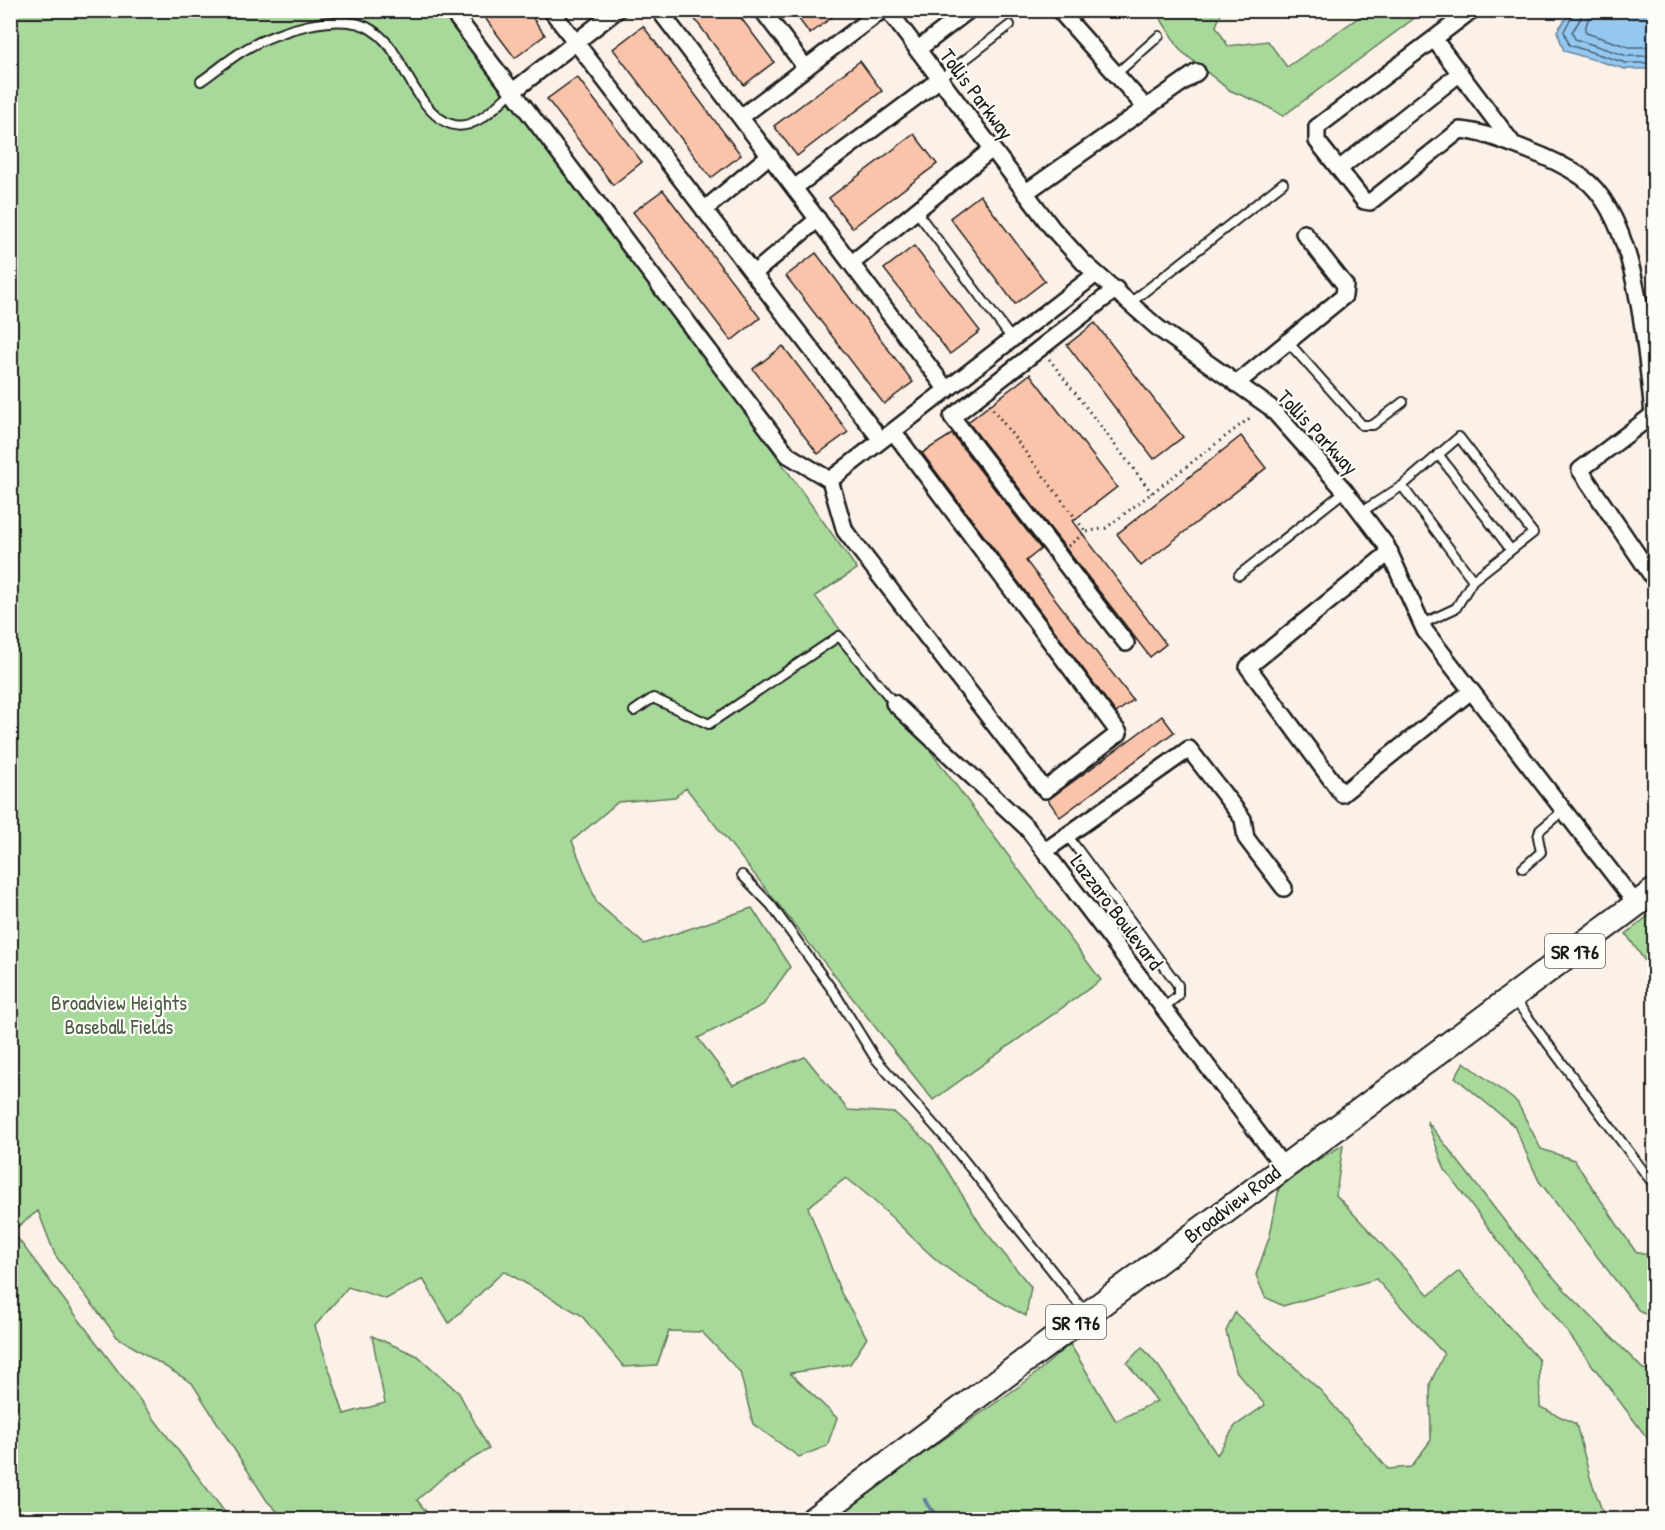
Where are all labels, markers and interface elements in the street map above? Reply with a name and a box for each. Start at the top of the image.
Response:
street label: Tollis Parkway [933,43,1021,146]
street label: Tollis Parkway [1271,383,1365,481]
street label: Lazzaro Boulevard [1064,848,1170,976]
road number: SR 176 [1545,934,1605,968]
park label: Broadview Heights Baseball Fields [51,988,187,1041]
street label: Broadview Road [1178,1158,1286,1250]
road number: SR 176 [1046,1305,1106,1339]

